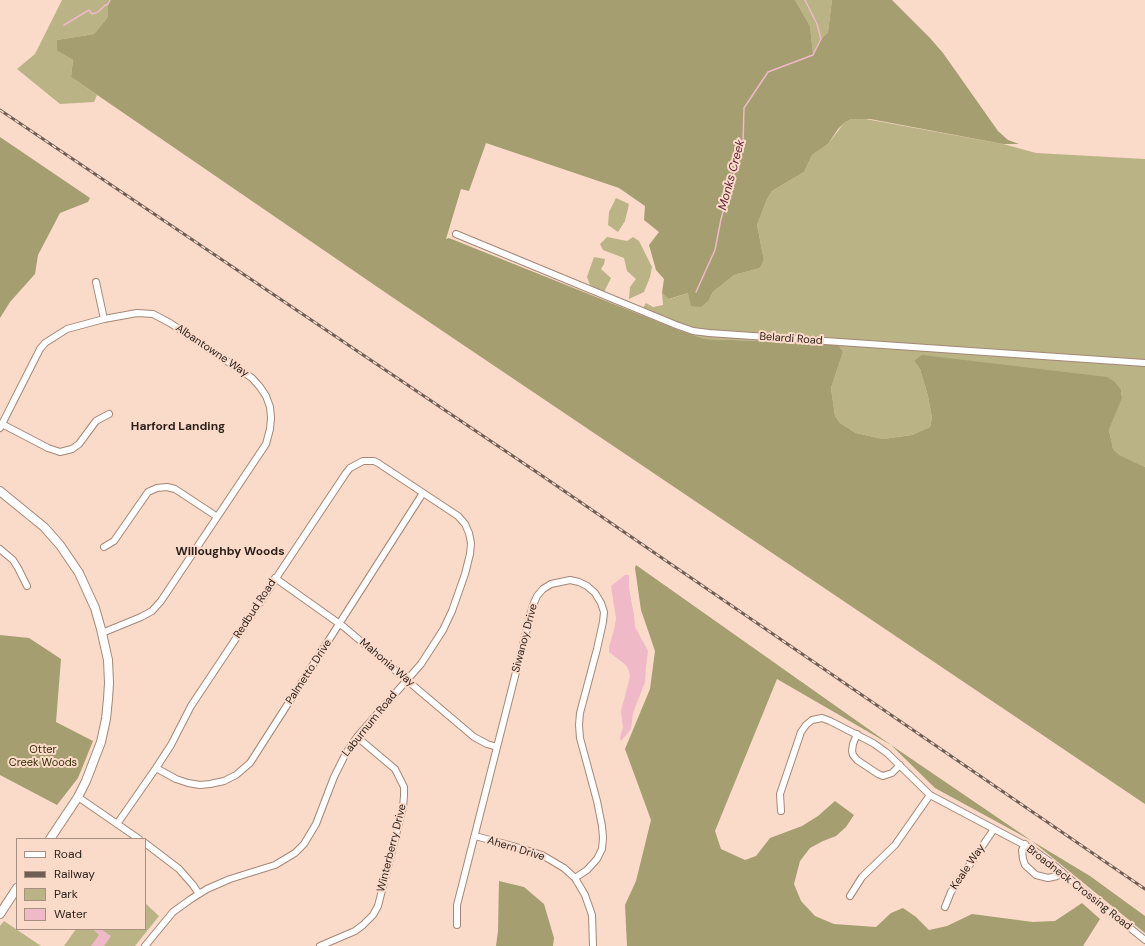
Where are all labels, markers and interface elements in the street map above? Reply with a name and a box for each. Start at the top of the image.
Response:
water label: Monks Creek [716,138,748,212]
street label: Albantowne Way [173,322,251,380]
street label: Belardi Road [759,330,823,348]
district label: Harford Landing [131,420,225,434]
district label: Willoughby Woods [175,545,285,559]
street label: Redbud Road [231,577,279,641]
street label: Siwanoy Drive [509,602,541,674]
street label: Mahonia Way [357,636,417,690]
street label: Palmetto Drive [283,637,335,707]
street label: Laburnum Road [340,689,400,759]
park label: Otter Creek Woods [9,743,77,769]
street label: Winterberry Drive [375,803,409,893]
street label: Ahern Drive [486,834,546,864]
legend [16,838,146,930]
street label: Keale Way [948,842,988,892]
street label: Broadneck Crossing Road [1024,843,1134,933]
text: Road [54,846,82,862]
text: Railway [54,866,95,882]
text: Park [54,886,78,902]
text: Water [54,906,87,922]

